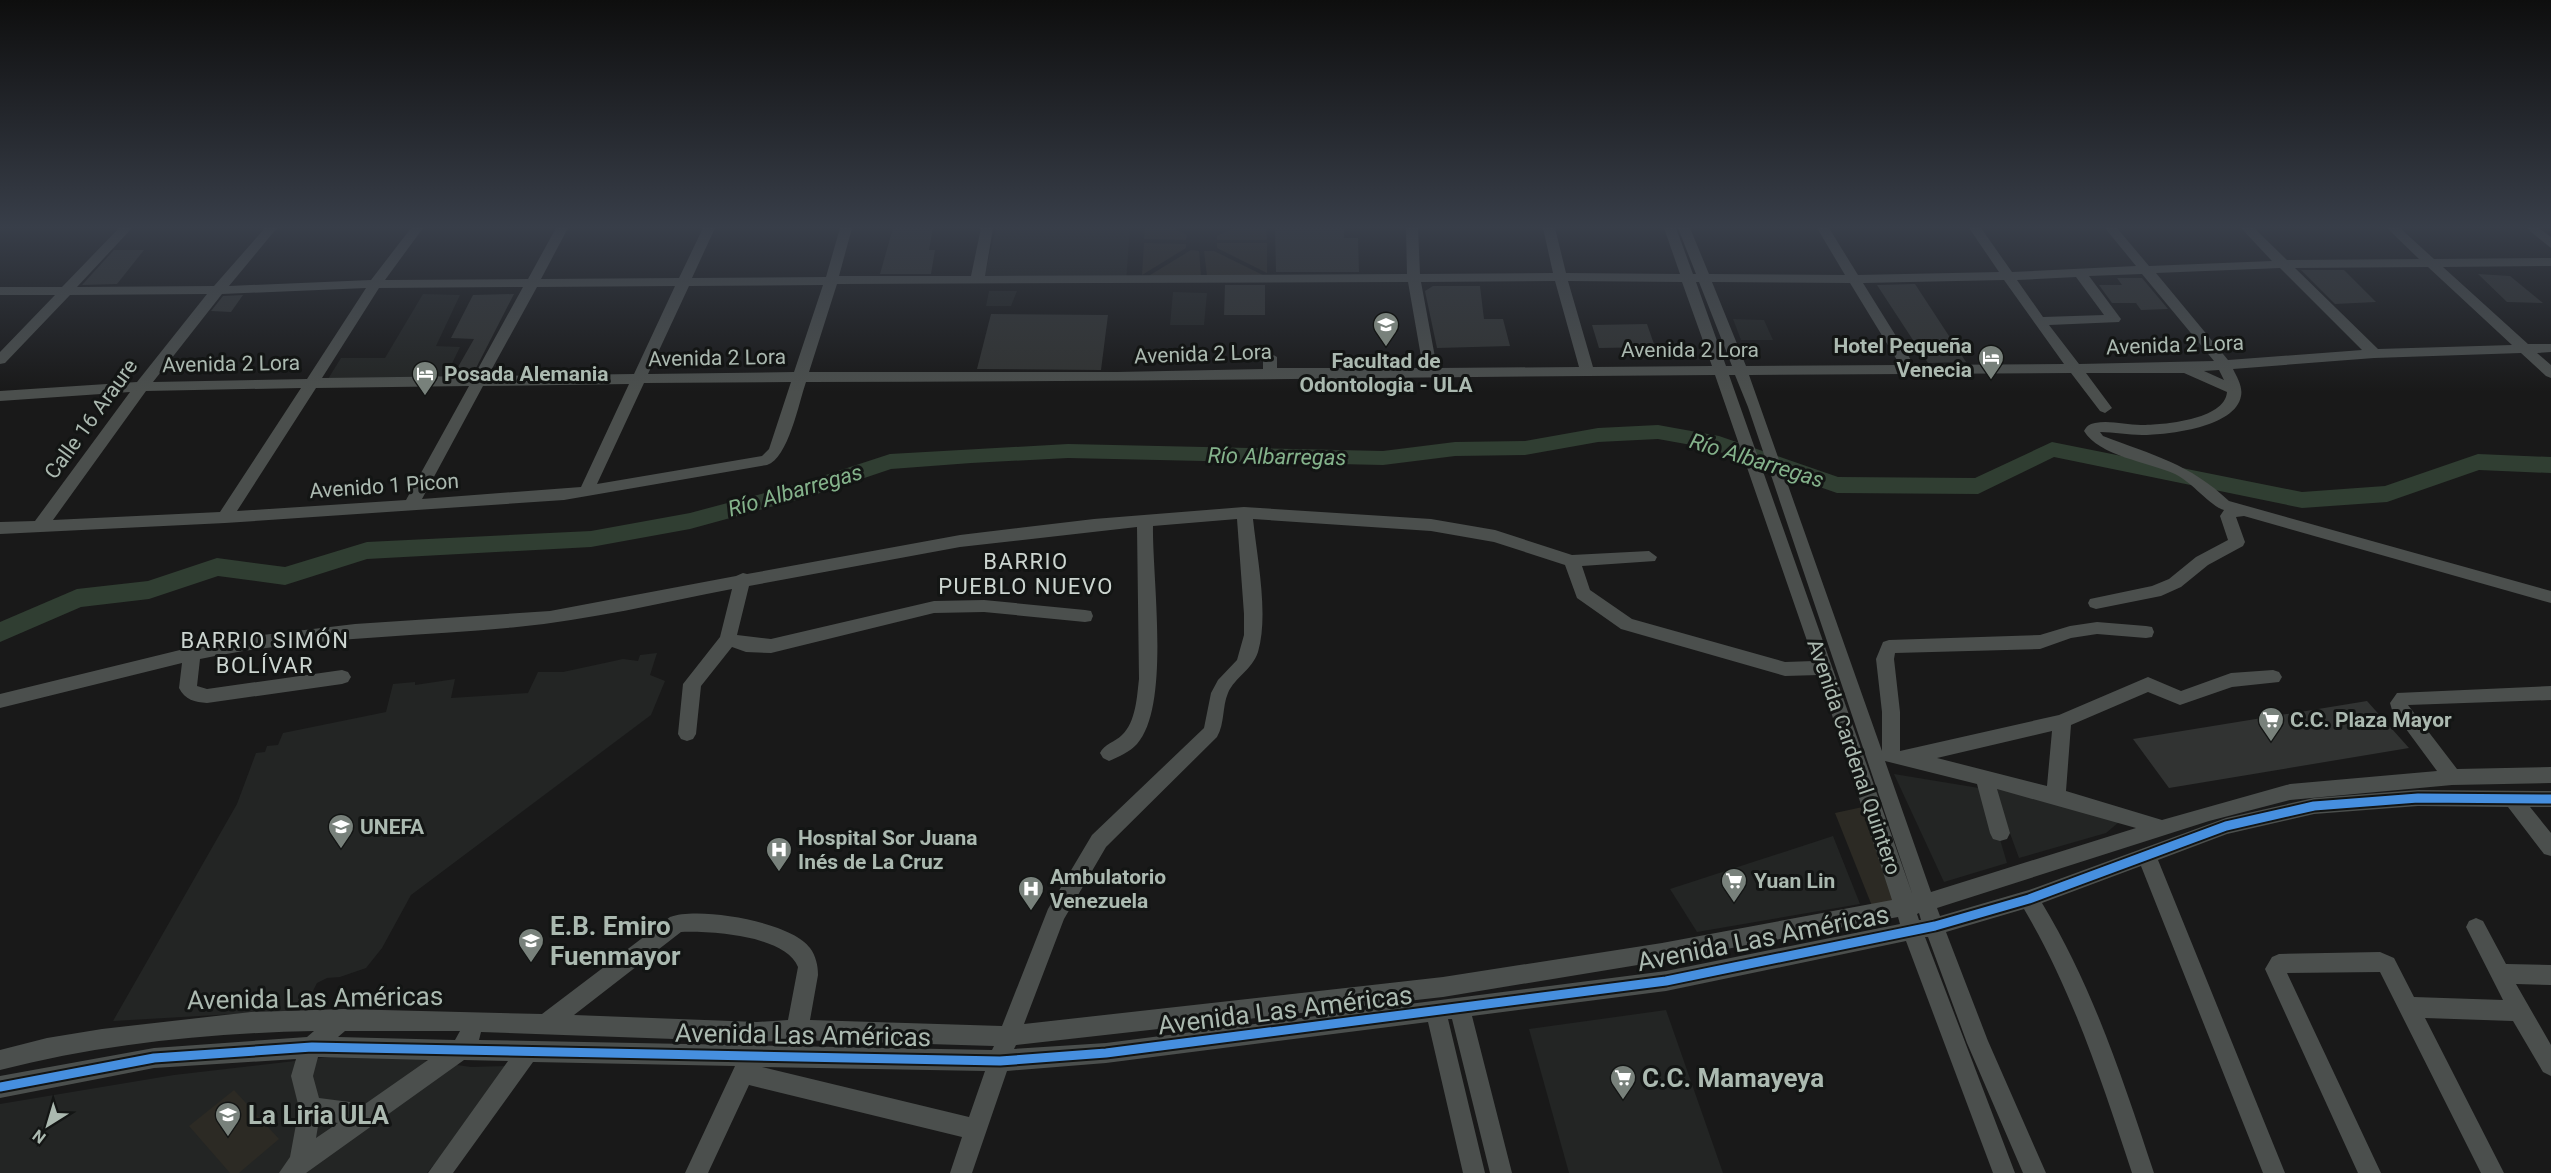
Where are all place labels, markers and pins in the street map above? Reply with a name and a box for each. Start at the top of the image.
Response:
school or university icon: Facultad de Odontologia - ULA [1371,310,1401,348]
place label: Hotel Pequeña Venecia [1833,334,1972,382]
hotel icon: Hotel Pequeña Venecia [1976,343,2006,381]
place label: Facultad de Odontologia - ULA [1299,349,1473,397]
hotel icon: Posada Alemania [410,359,440,397]
place label: Posada Alemania [444,362,609,386]
supermarket icon: C.C. Plaza Mayor [2256,705,2286,743]
place label: C.C. Plaza Mayor [2290,708,2452,732]
school or university icon: UNEFA [326,812,356,850]
place label: UNEFA [360,815,425,839]
place label: Hospital Sor Juana Inés de La Cruz [798,826,977,874]
hospital icon: Hospital Sor Juana Inés de La Cruz [764,835,794,873]
place label: Ambulatorio Venezuela [1050,865,1166,913]
supermarket icon: Yuan Lin [1719,866,1749,904]
place label: Yuan Lin [1754,869,1835,893]
hospital icon: Ambulatorio Venezuela [1016,874,1046,912]
place label: E.B. Emiro Fuenmayor [550,911,681,971]
school or university icon: E.B. Emiro Fuenmayor [516,926,546,964]
supermarket icon: C.C. Mamayeya [1608,1063,1638,1101]
place label: C.C. Mamayeya [1642,1063,1824,1093]
school or university icon: La Liria ULA [213,1100,243,1138]
place label: La Liria ULA [248,1100,390,1130]

